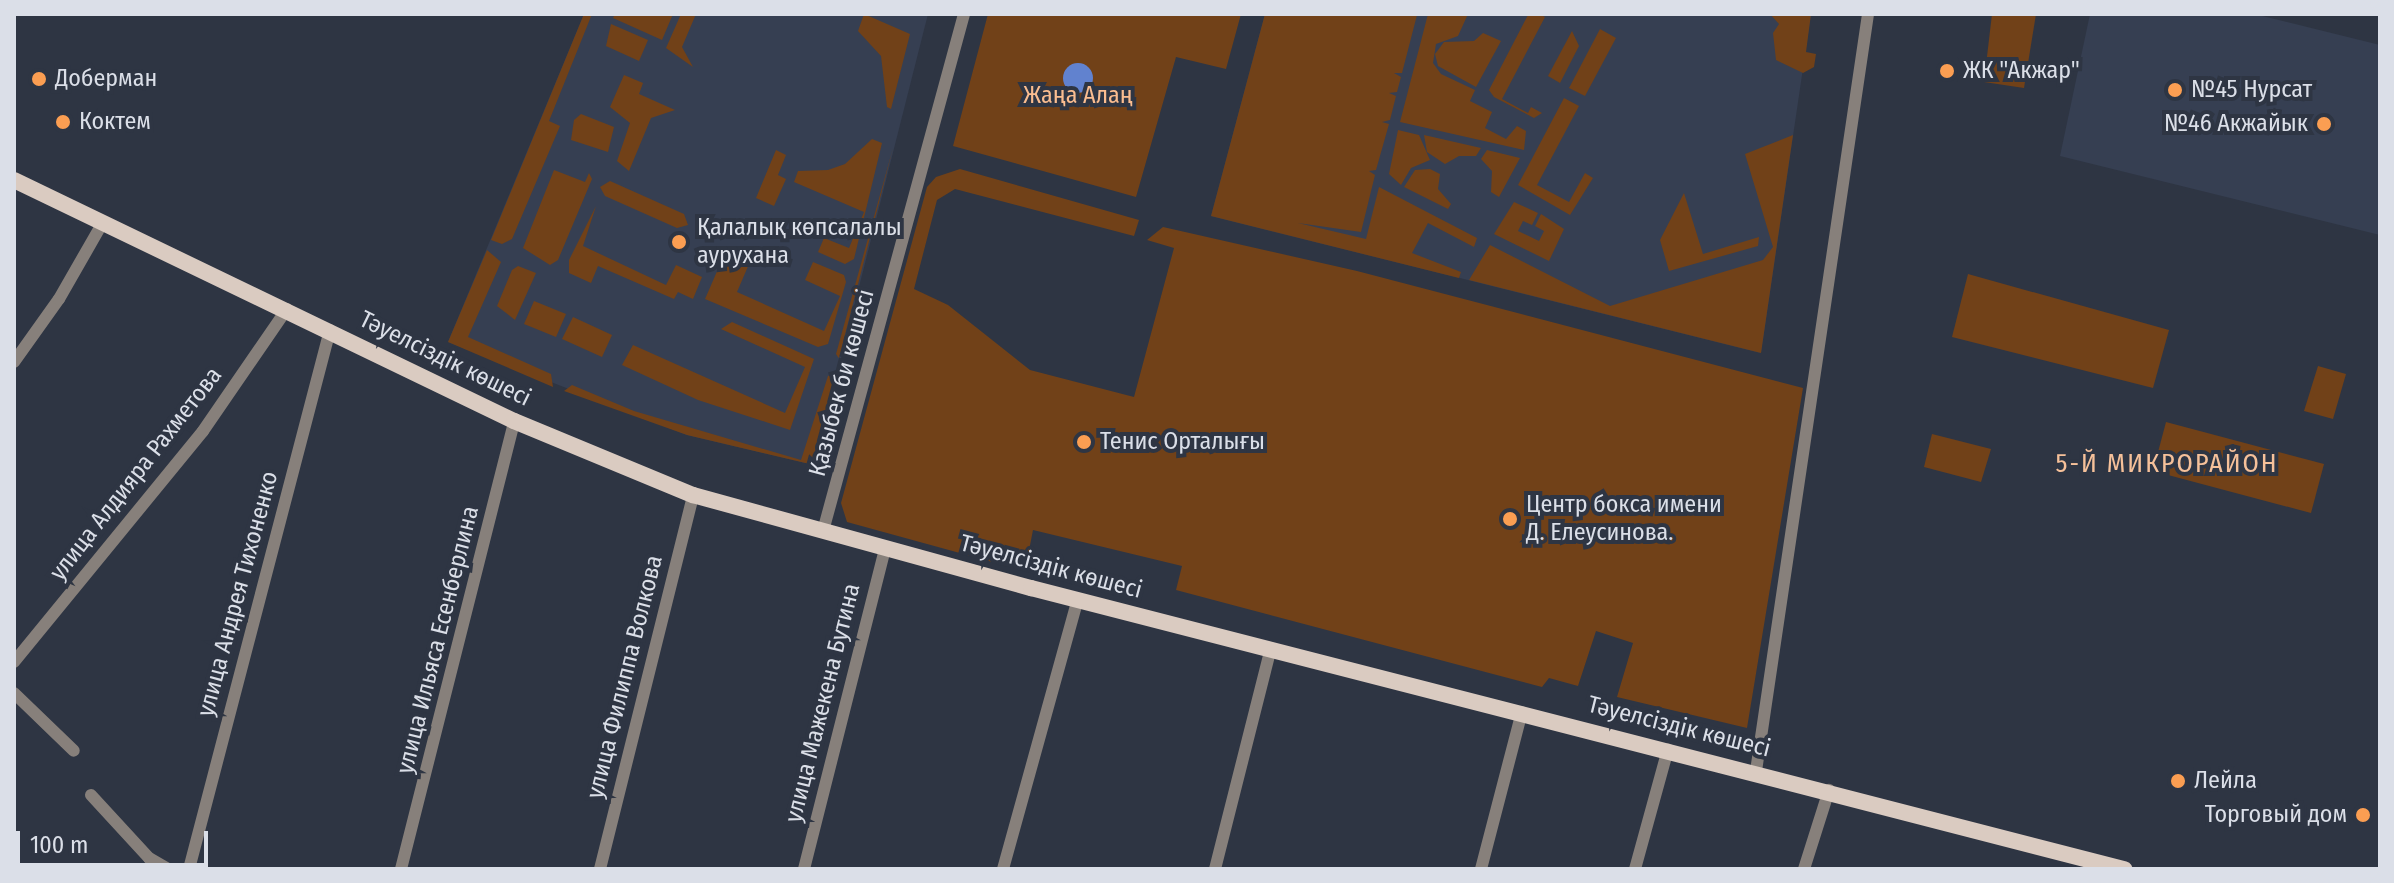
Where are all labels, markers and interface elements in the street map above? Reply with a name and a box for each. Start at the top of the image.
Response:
place label: ЖК "Акжар" [1963,57,2080,85]
marker: ЖК "Акжар" [1938,62,1956,80]
place label: Доберман [55,65,157,93]
marker: Доберман [30,70,48,88]
place label: №45 Нурсат [2191,76,2312,104]
marker: №45 Нурсат [2166,81,2184,99]
park label: Жаңа Алаң [1023,82,1133,110]
place label: Коктем [79,108,151,136]
place label: №46 Акжайык [2164,110,2308,138]
marker: Коктем [54,113,72,131]
marker: №46 Акжайык [2315,115,2333,133]
place label: Қалалық көпсалалы аурухана [697,214,902,270]
marker: Қалалық көпсалалы аурухана [668,231,690,253]
street label: Қазыбек би көшесі [803,286,881,480]
street label: Тәуелсіздік көшесі [355,305,535,413]
street label: улица Алдияра Рахметова [44,362,228,586]
place label: Тенис Орталығы [1100,428,1265,456]
marker: Тенис Орталығы [1075,433,1093,451]
district label: 5-Й МИКРОРАЙОН [2055,448,2279,480]
street label: улица Андрея Тихоненко [191,468,285,720]
place label: Центр бокса имени Д. Елеусинова. [1526,491,1722,547]
street label: улица Ильяса Есенберлина [391,503,485,777]
marker: Центр бокса имени Д. Елеусинова. [1501,510,1519,528]
street label: Тәуелсіздік көшесі [957,529,1145,605]
street label: улица Филиппа Волкова [581,552,669,802]
street label: улица Мажекена Бутина [779,581,867,825]
street label: Тәуелсіздік көшесі [1585,690,1773,764]
place label: Лейла [2194,767,2257,795]
marker: Лейла [2169,772,2187,790]
place label: Торговый дом [2205,801,2347,829]
marker: Торговый дом [2354,806,2372,824]
scale bar [20,815,212,865]
text: 100 m [30,831,88,859]

